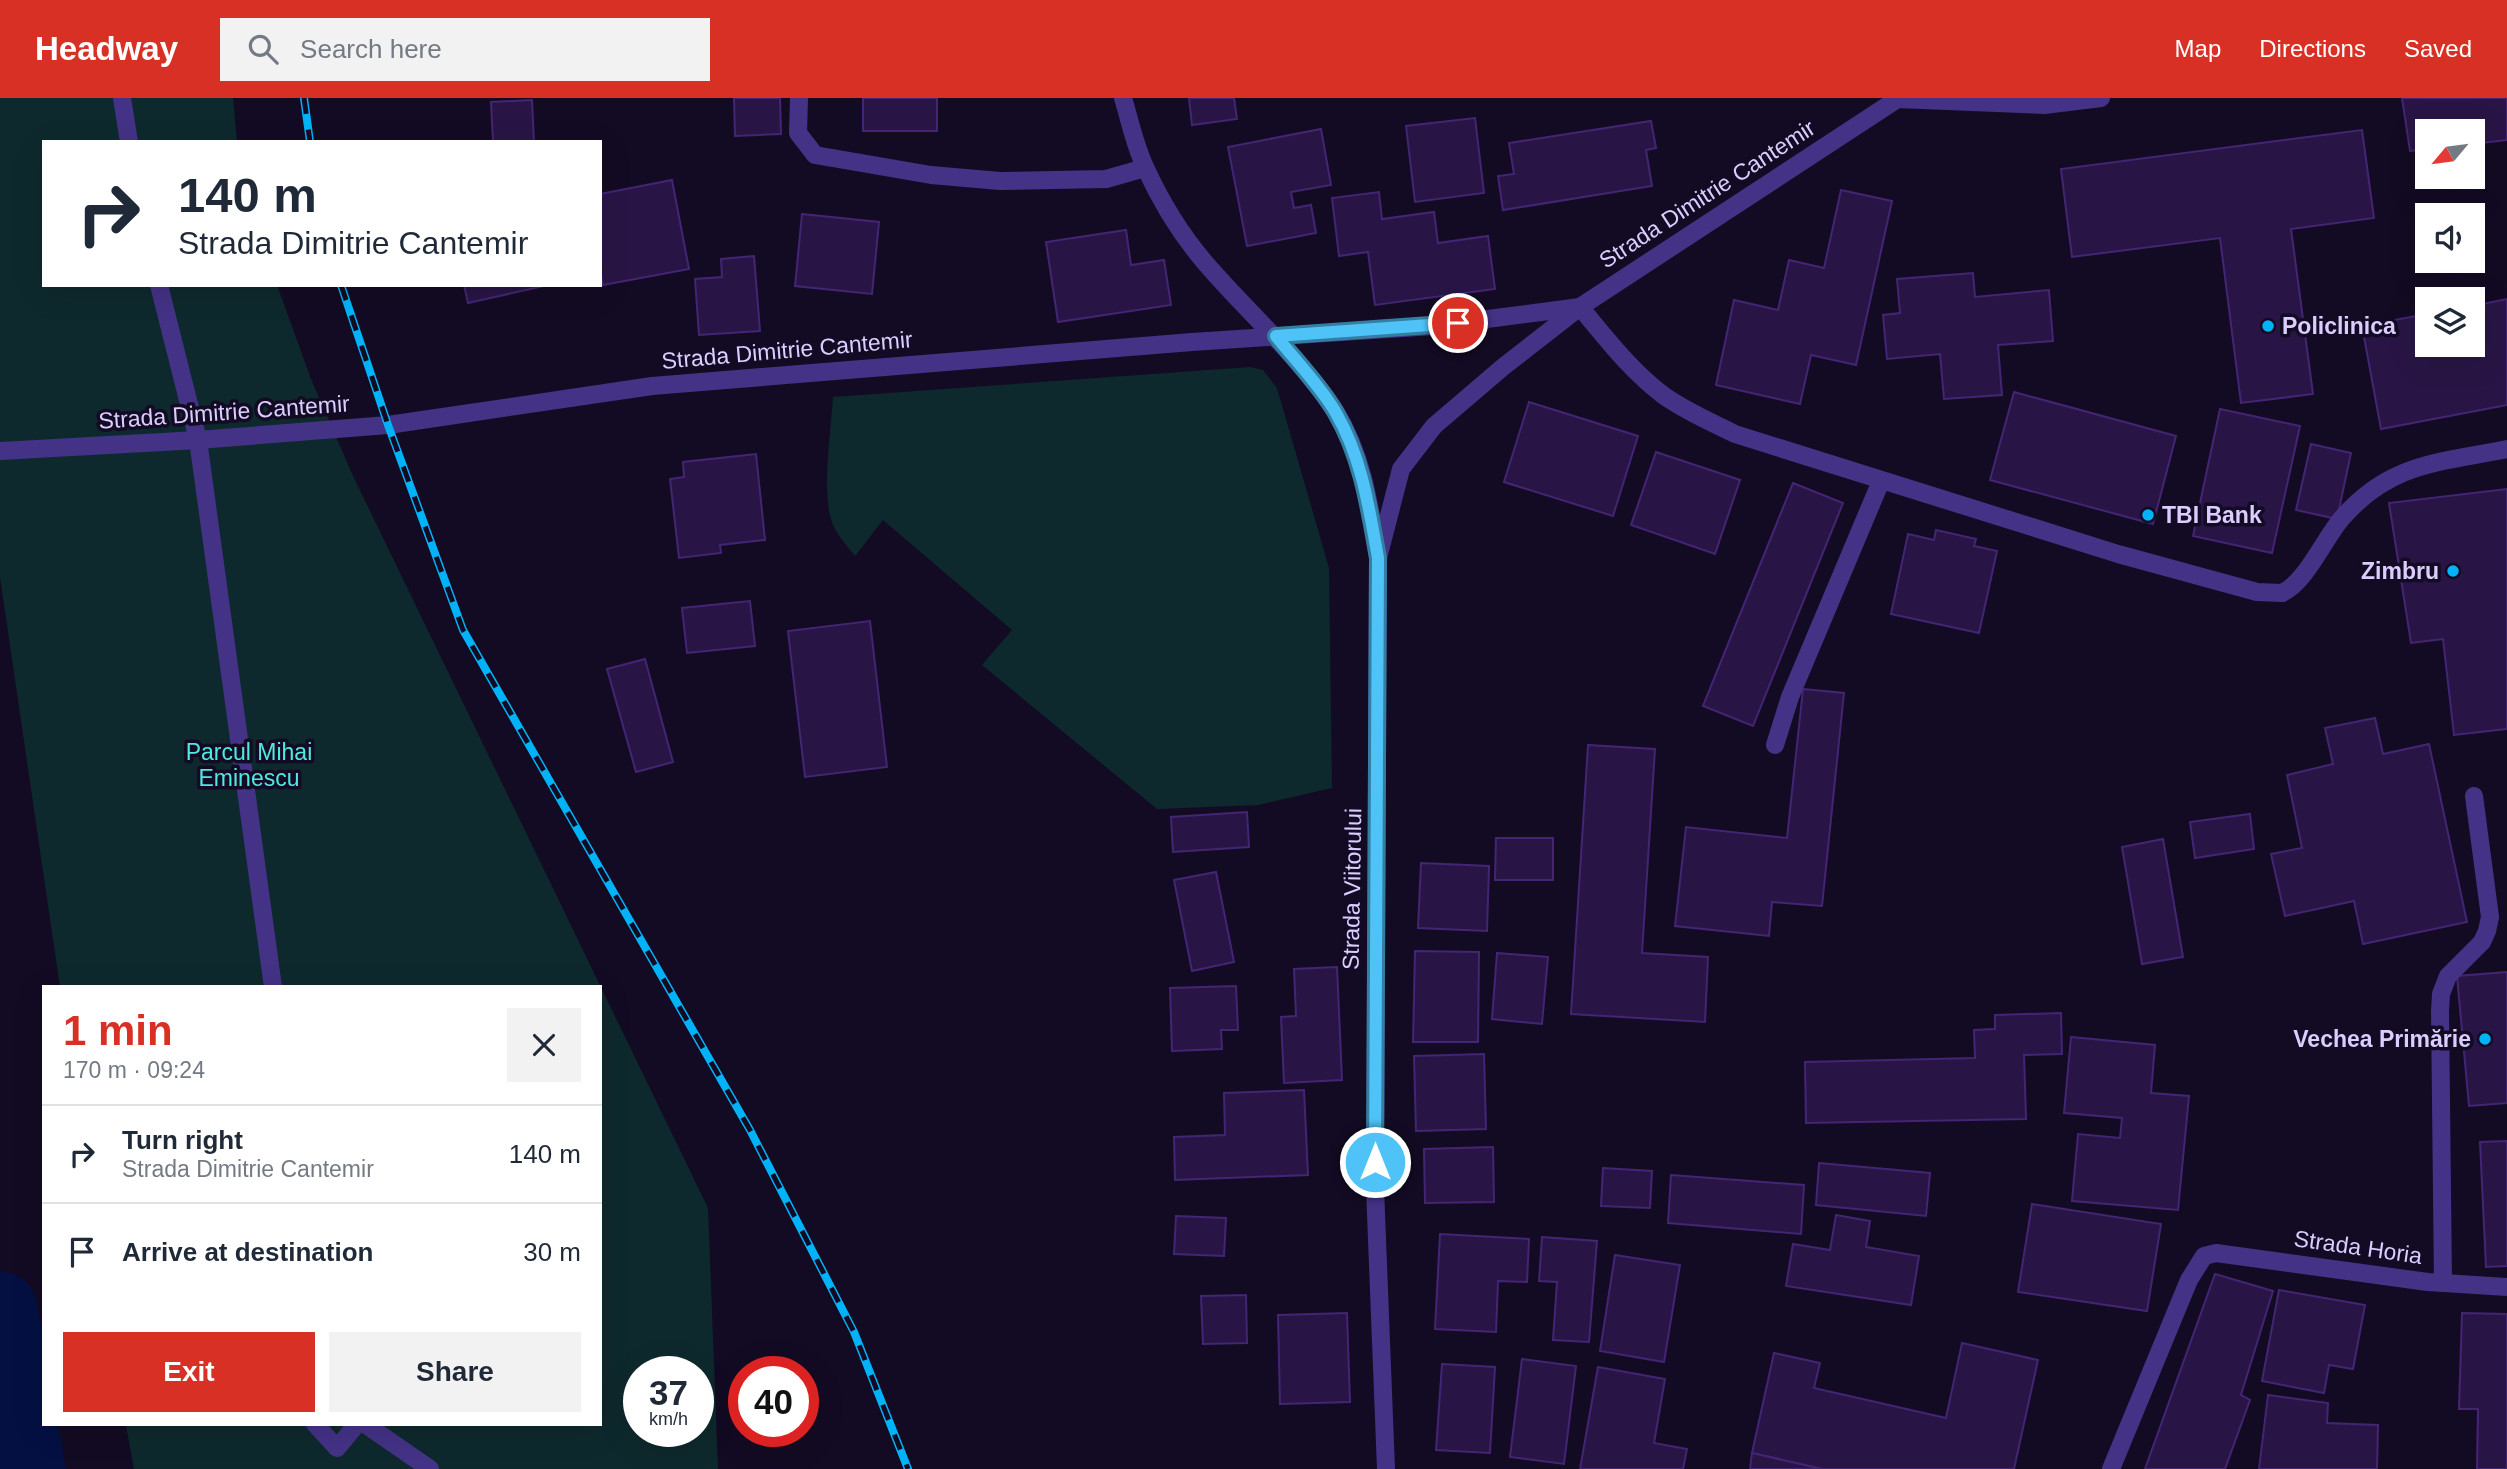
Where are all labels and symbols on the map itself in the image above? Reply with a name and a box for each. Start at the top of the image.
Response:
street label: Strada Dimitrie Cantemir [1594,114,1820,273]
north arrow [2415,119,2485,189]
pin [1428,293,1488,353]
place label: Policlinica [2282,313,2396,339]
marker: Policlinica [2260,318,2276,334]
street label: Strada Dimitrie Cantemir [660,326,914,374]
street label: Strada Dimitrie Cantemir [98,390,351,434]
place label: TBI Bank [2162,502,2262,528]
marker: TBI Bank [2140,507,2156,523]
place label: Zimbru [2361,558,2439,584]
marker: Zimbru [2445,563,2461,579]
park label: Parcul Mihai Eminescu [186,739,312,791]
street label: Strada Viitorului [1338,808,1366,970]
place label: Vechea Primărie [2293,1026,2471,1052]
marker: Vechea Primărie [2477,1031,2493,1047]
position arrow [1338,1125,1412,1199]
street label: Strada Horia [2292,1225,2424,1269]
speed limit sign: 40 [728,1356,819,1447]

